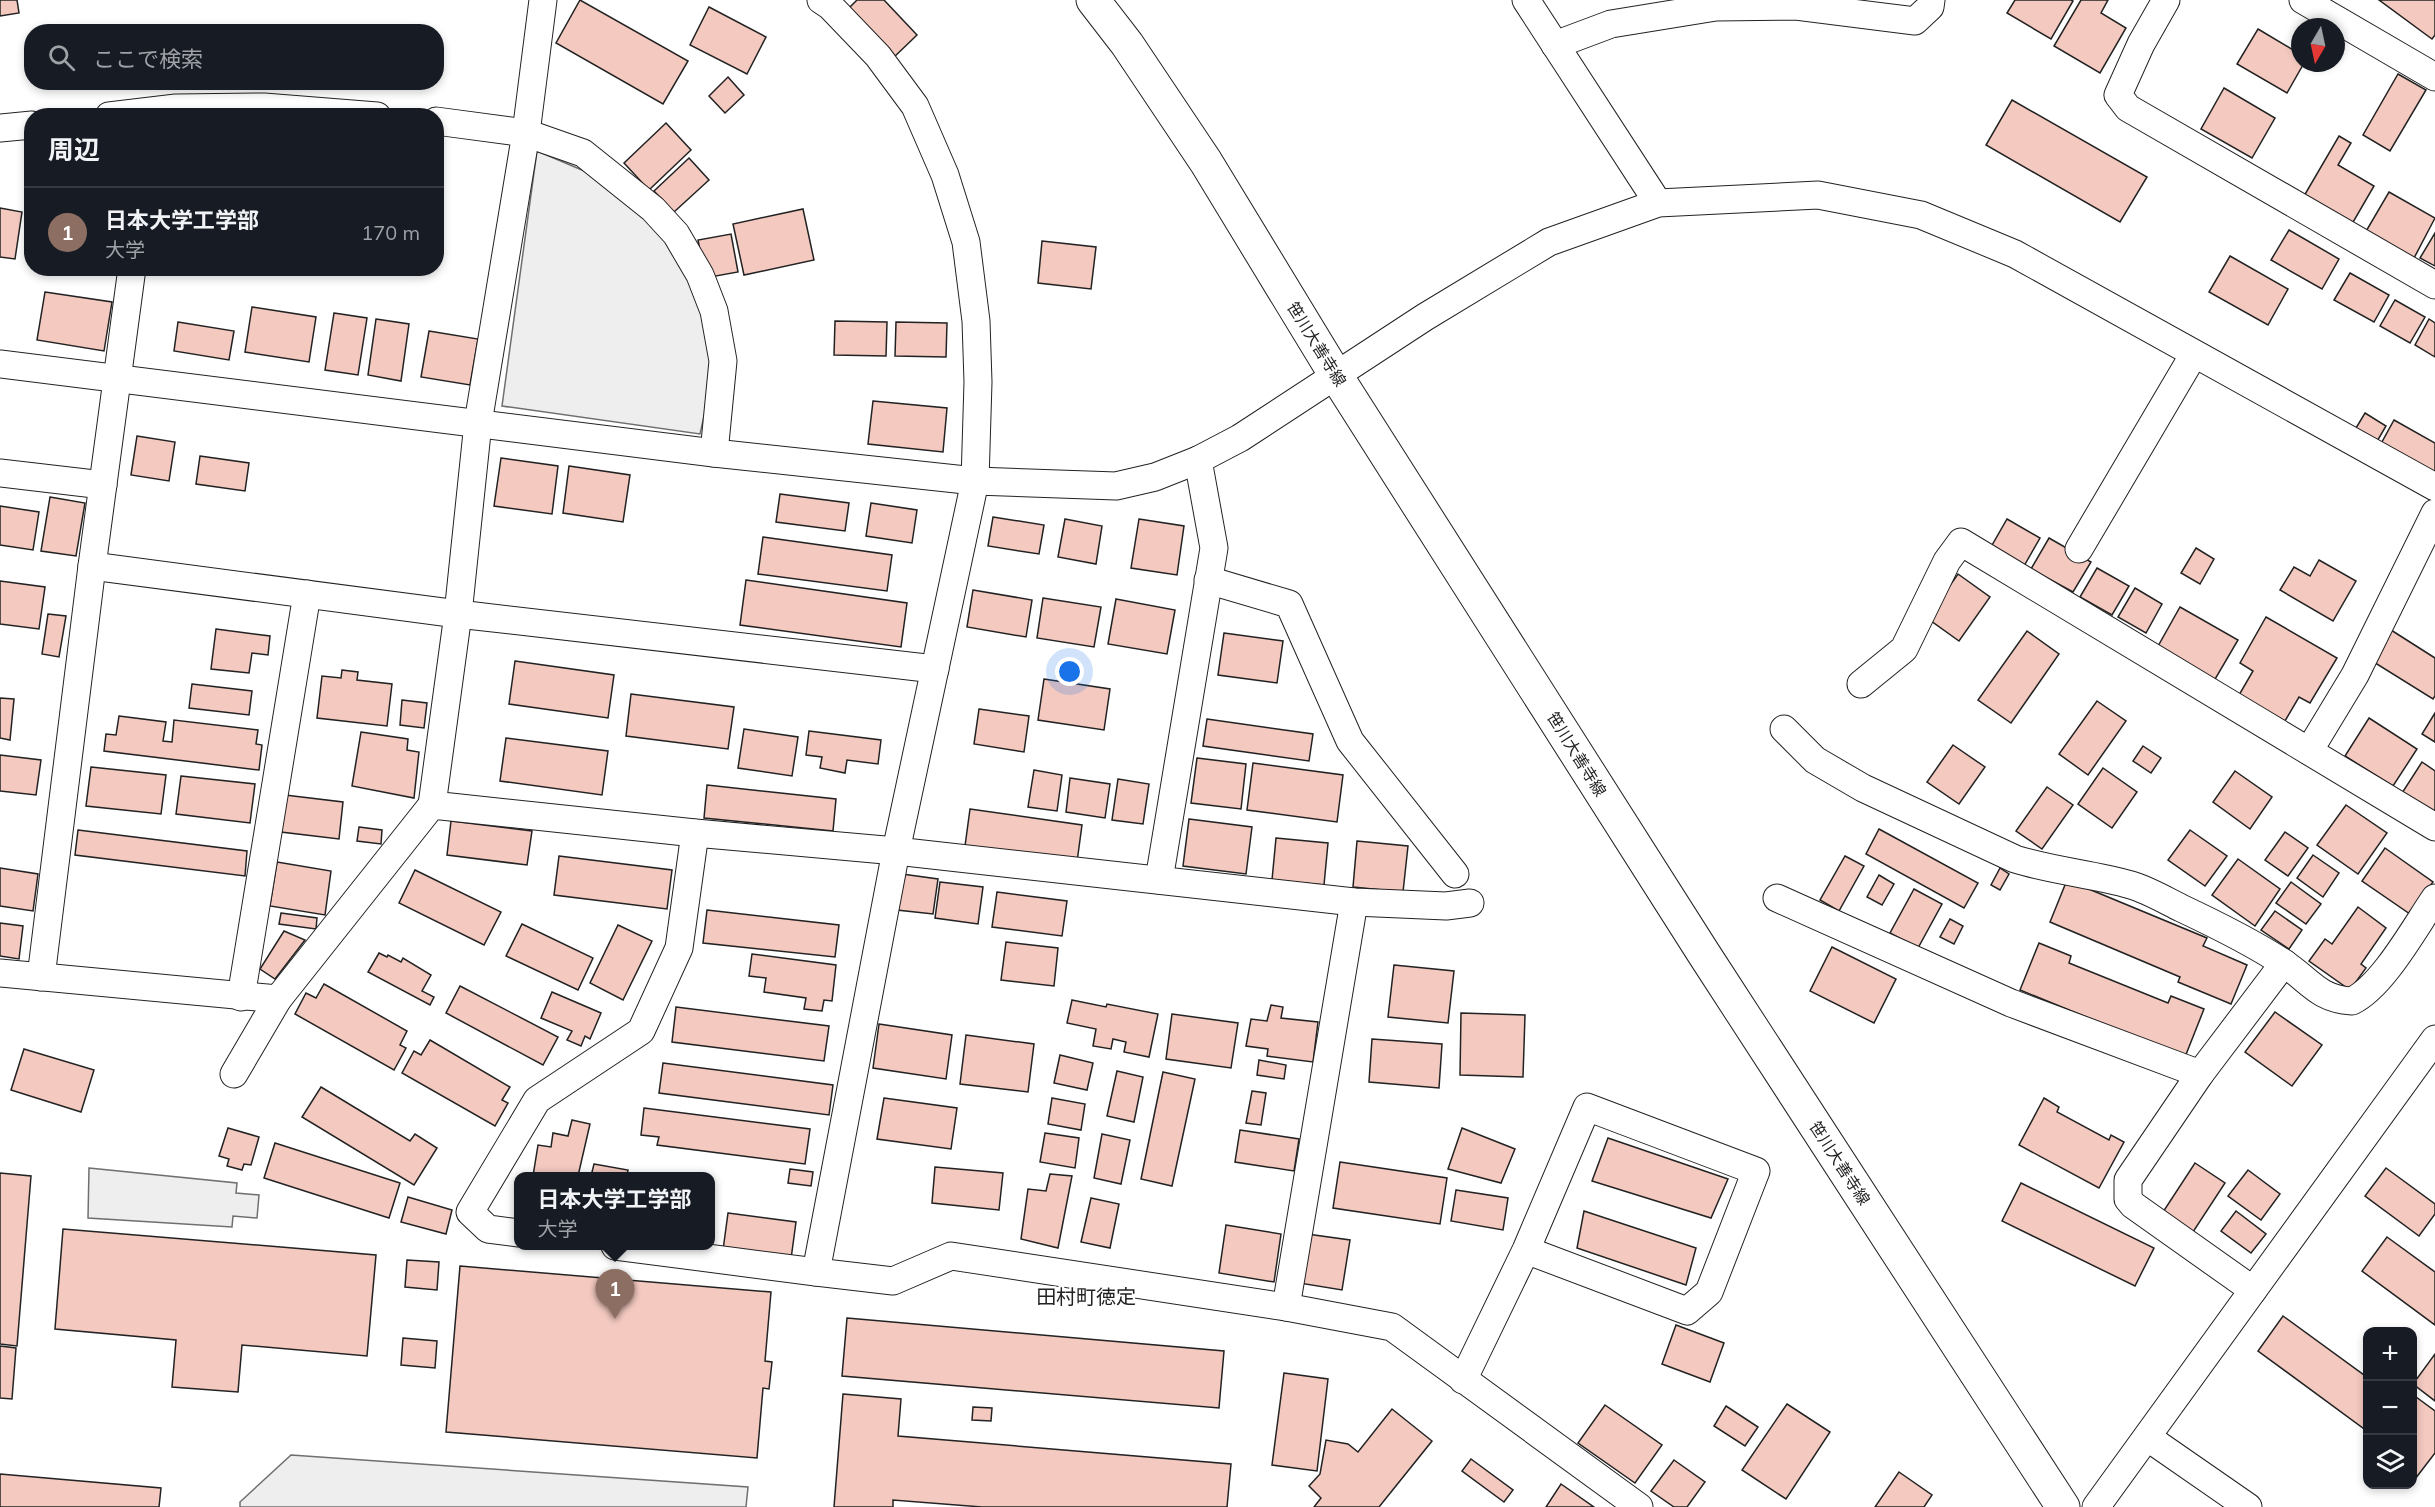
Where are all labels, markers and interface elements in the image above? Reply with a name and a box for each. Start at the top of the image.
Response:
north arrow [2291,18,2345,72]
search box [24,24,444,90]
icon: search [45,41,78,74]
text: ここで検索 [93,45,203,73]
text: 周辺 [48,133,100,166]
text: 日本大学工学部 [105,206,259,234]
text: 1 [62,220,74,245]
text: 170 m [361,220,420,245]
text: 大学 [105,237,145,262]
street label: 笹川大善寺線 [1283,298,1351,390]
your location [1055,657,1084,686]
street label: 笹川大善寺線 [1543,708,1611,800]
street label: 笹川大善寺線 [1805,1117,1875,1209]
popup [514,1172,715,1250]
text: 日本大学工学部 [537,1185,692,1213]
text: 大学 [537,1216,577,1241]
pin: 1 [596,1270,634,1319]
district label: 田村町徳定 [1036,1284,1136,1309]
map controls [2363,1327,2417,1489]
button: + [2363,1327,2417,1381]
button: − [2363,1381,2417,1435]
button: layers [2363,1435,2417,1489]

